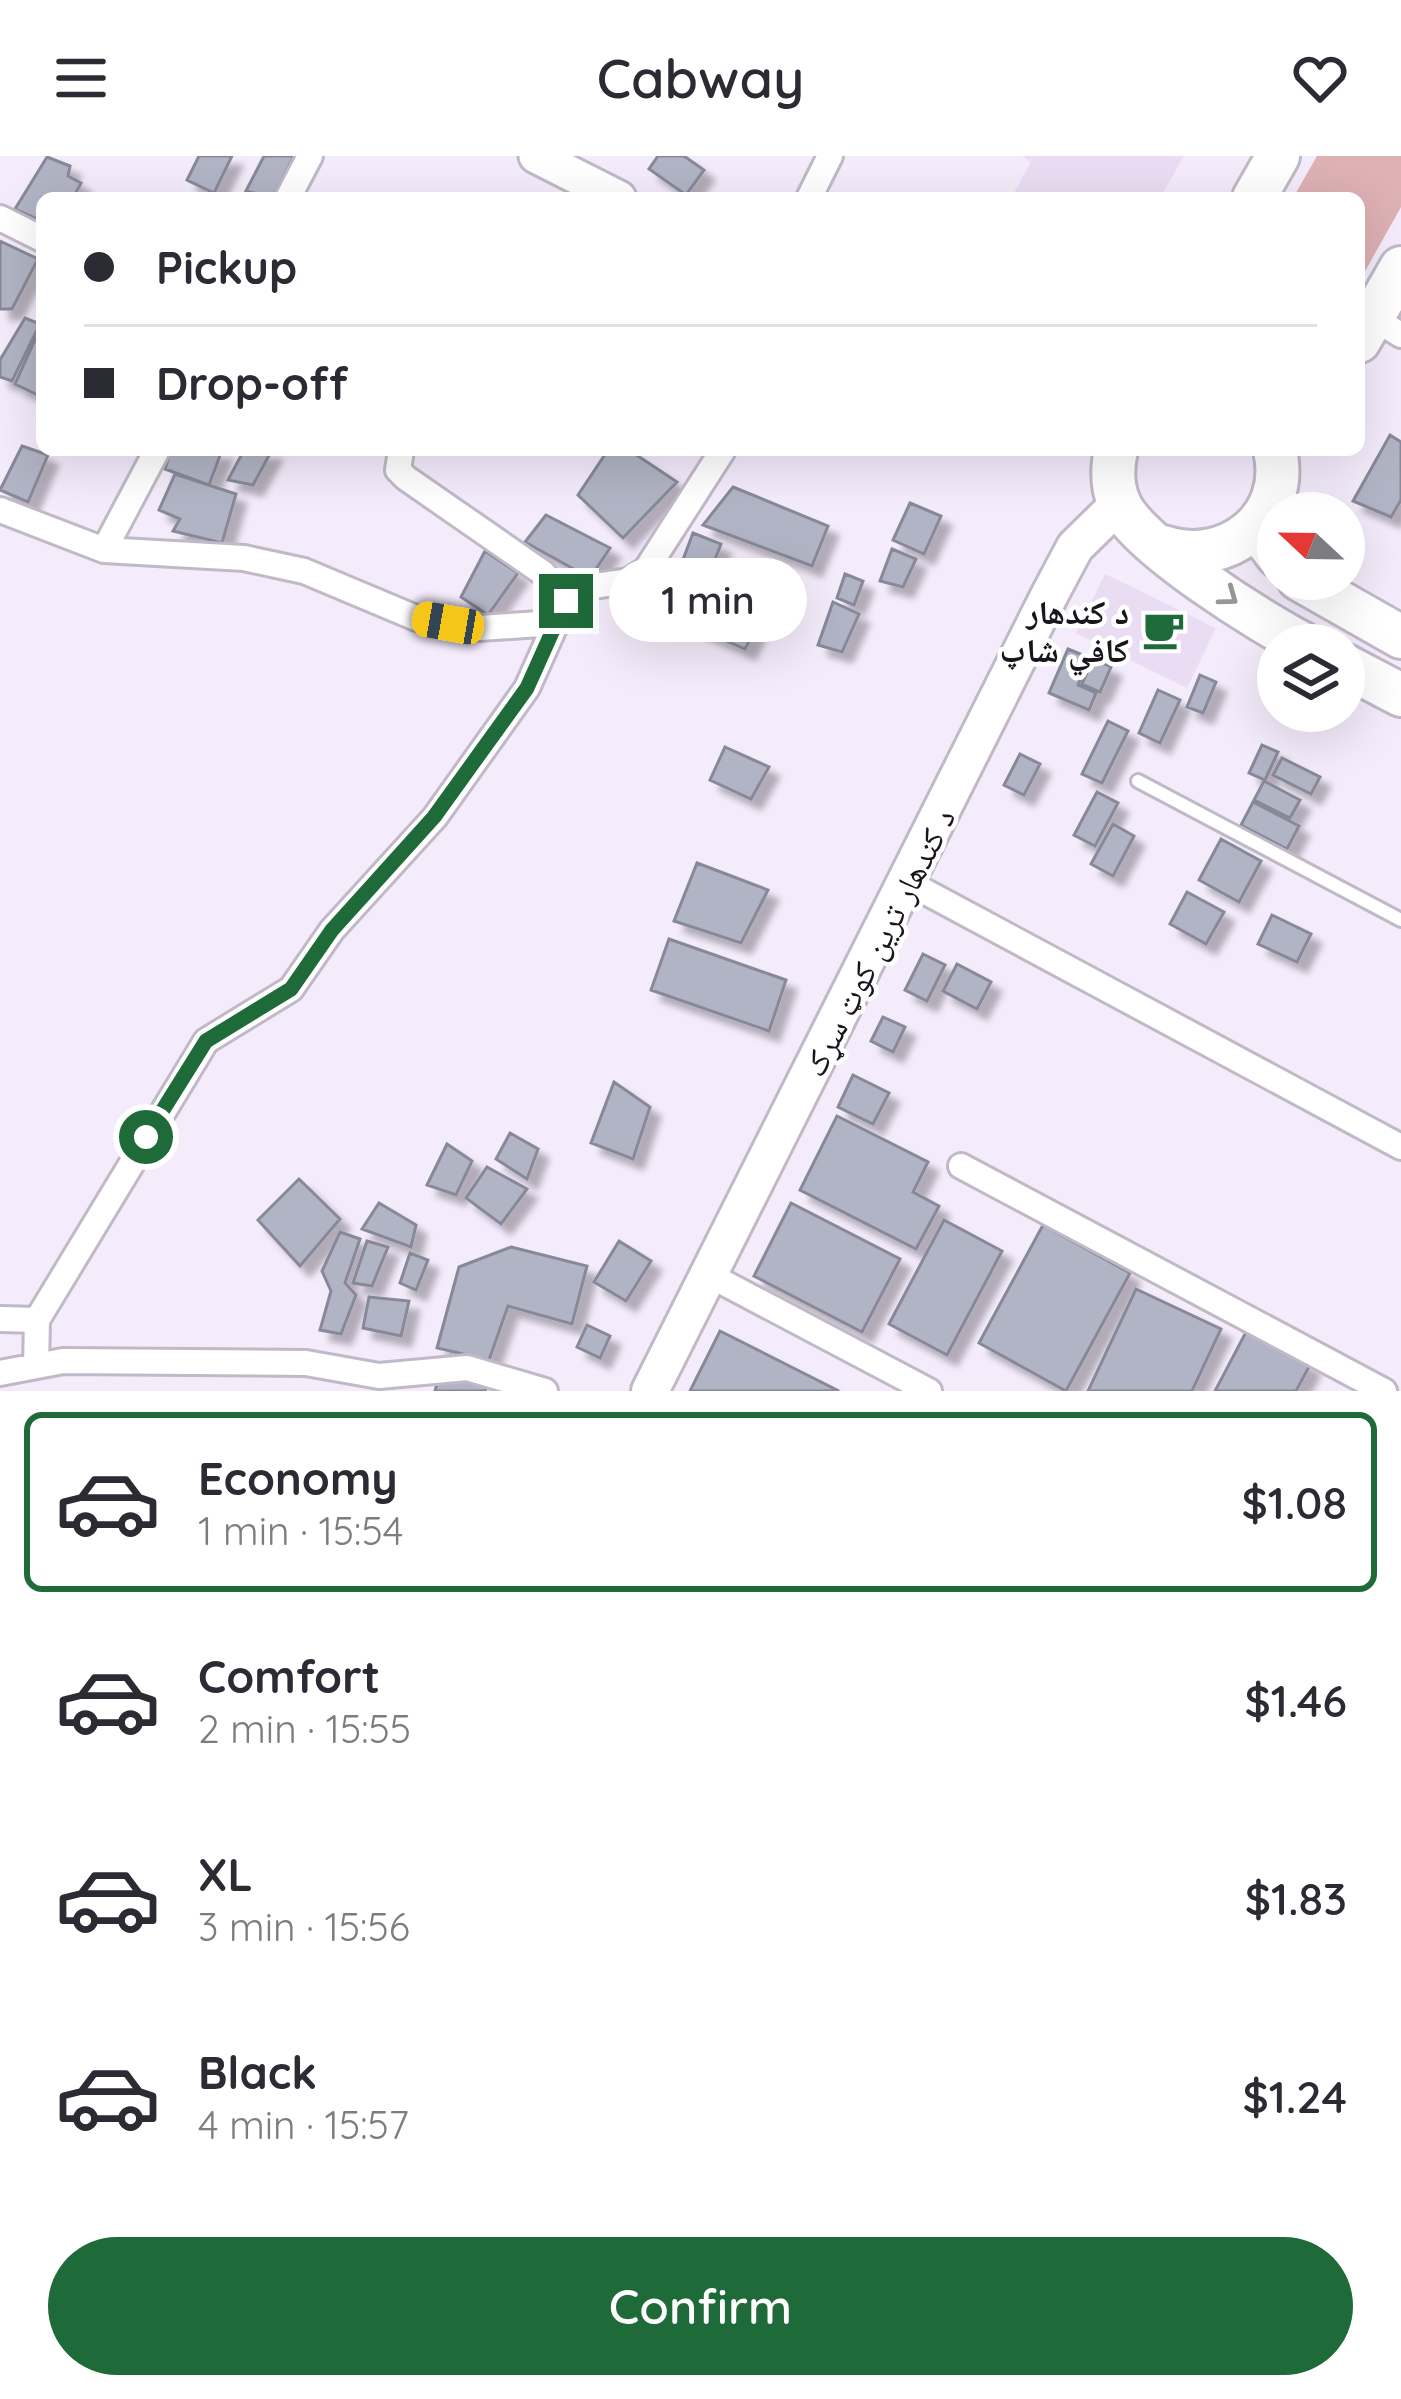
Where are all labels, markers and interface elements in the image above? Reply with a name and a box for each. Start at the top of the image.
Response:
text: Cabway [597,44,804,112]
icon: menu [48,45,114,111]
icon: heart [1287,45,1353,111]
text: Pickup [156,239,297,295]
text: Drop-off [156,355,348,411]
north arrow [1257,492,1365,600]
map controls [1257,492,1365,732]
callout: 1 min [608,559,806,643]
route end [539,574,593,628]
text: 1 min [661,575,755,624]
one-way arrow [1216,583,1238,605]
place label: د کندهار کافي شاپ [1000,591,1129,676]
car [409,599,487,647]
cafe icon: د کندهار کافي شاپ [1140,607,1186,653]
button: layers [1257,624,1365,732]
street label: د کندهار ترين کوټ سړک [793,801,965,1084]
route start [119,1110,173,1164]
icon: car [54,1448,162,1556]
text: Economy [198,1450,398,1506]
text: $1.08 [1241,1474,1347,1530]
text: 1 min · 15:54 [198,1506,403,1555]
icon: car [54,1646,162,1754]
text: Comfort [198,1648,380,1704]
text: $1.46 [1244,1672,1347,1728]
text: 2 min · 15:55 [198,1704,411,1753]
icon: car [54,1844,162,1952]
text: XL [198,1846,253,1902]
text: $1.83 [1245,1870,1347,1926]
text: 3 min · 15:56 [198,1902,410,1951]
icon: car [54,2042,162,2150]
text: Black [198,2044,317,2100]
text: $1.24 [1243,2068,1347,2124]
text: 4 min · 15:57 [198,2100,409,2149]
button: Confirm [48,2237,1353,2375]

